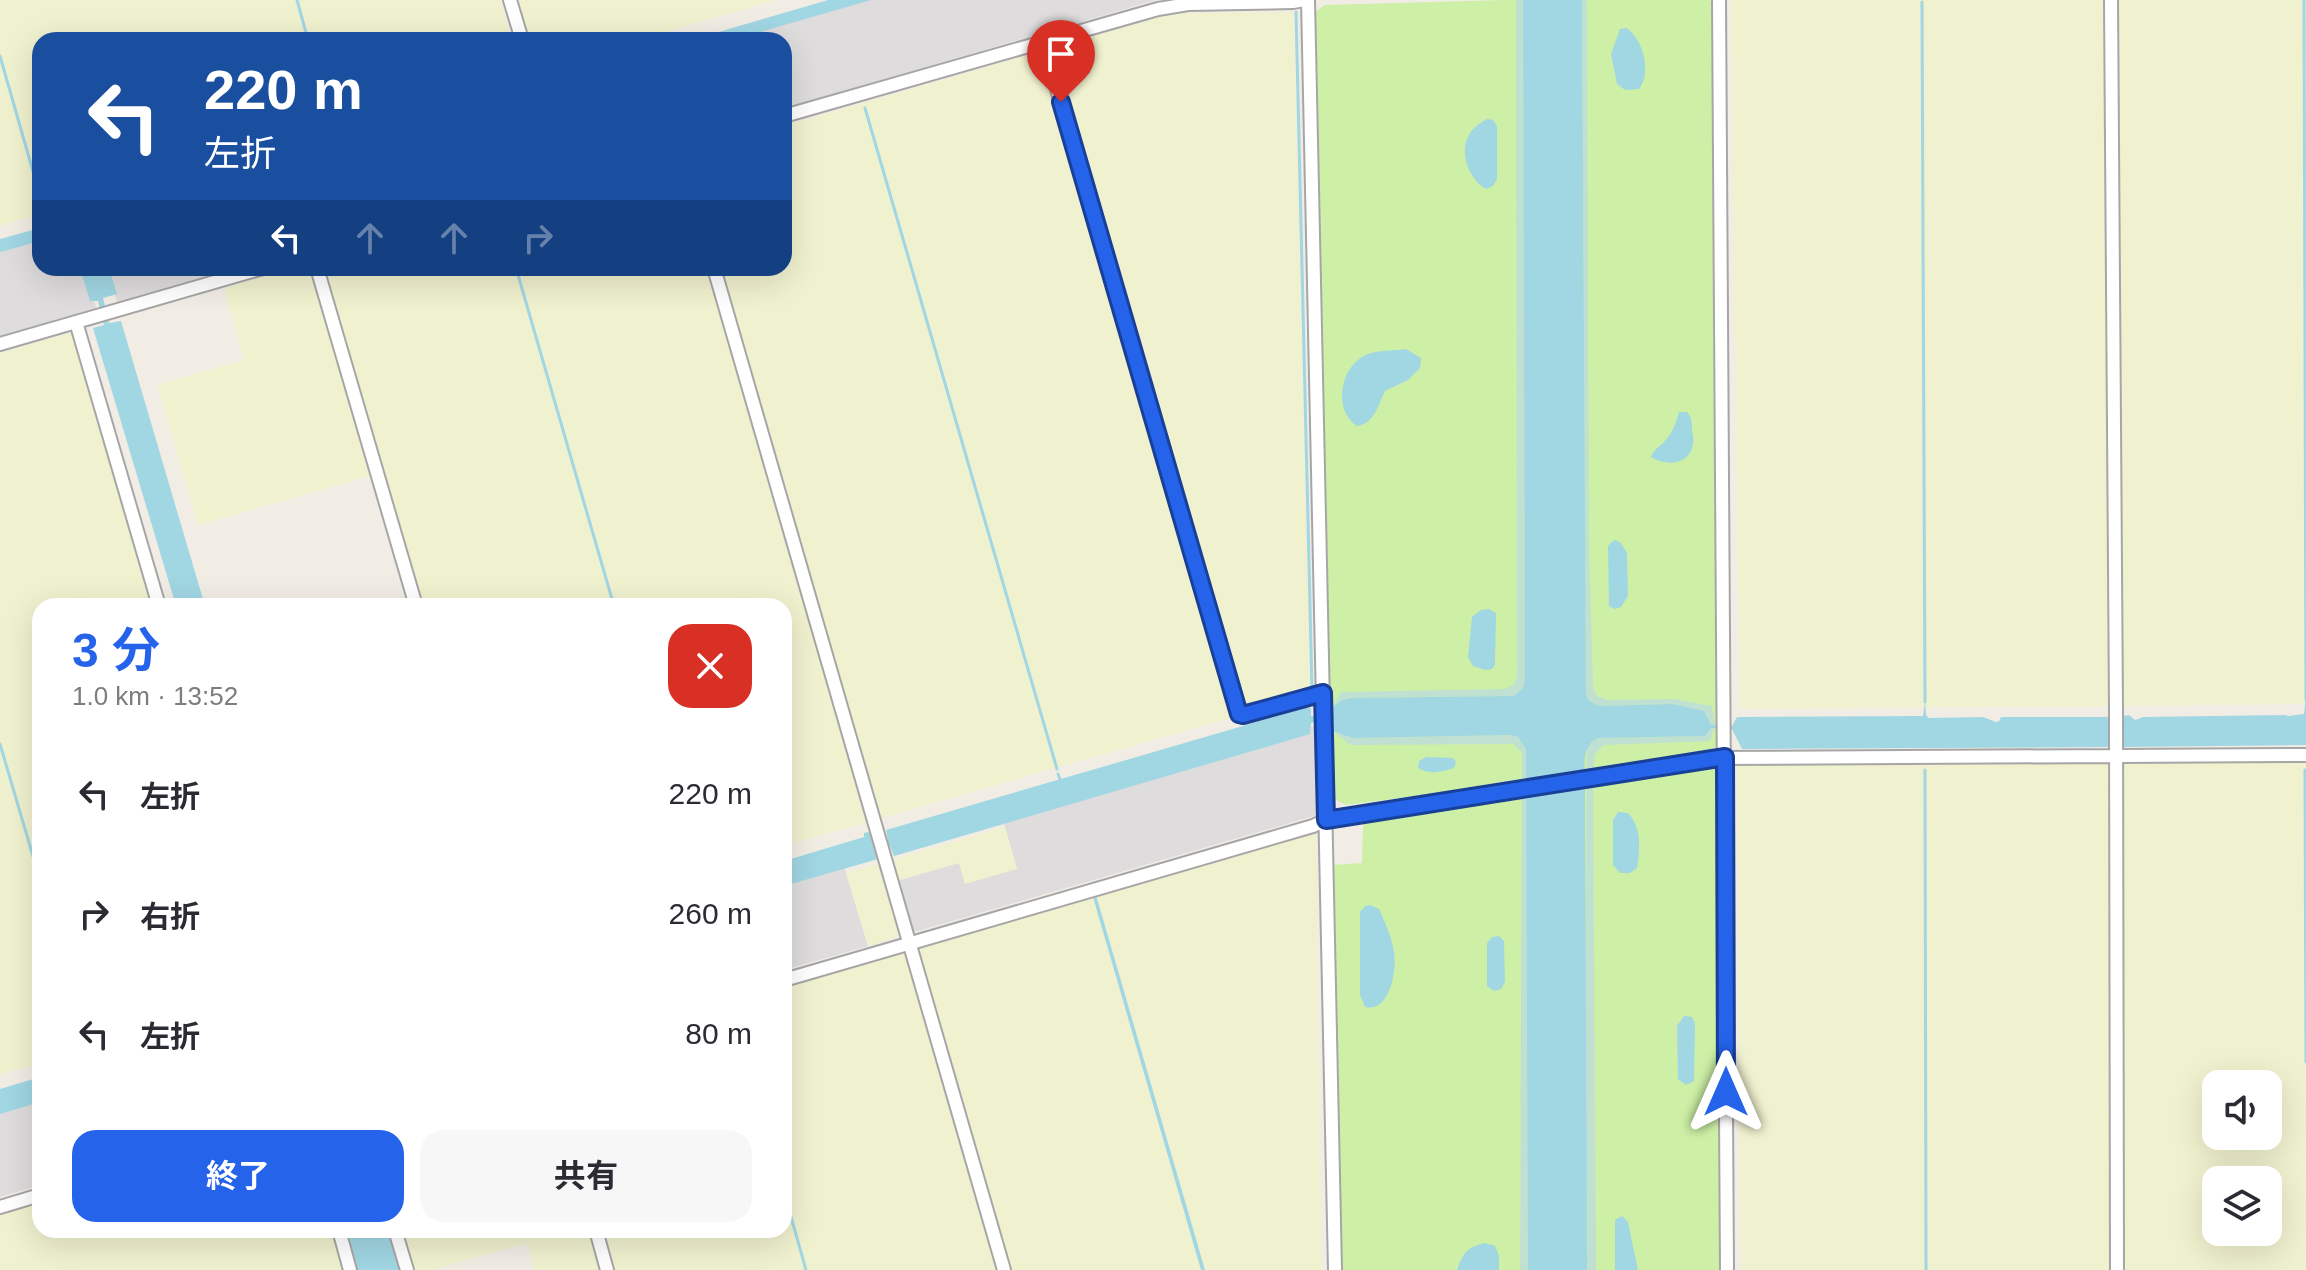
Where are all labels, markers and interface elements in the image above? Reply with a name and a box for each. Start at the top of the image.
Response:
pin [1027,20,1095,102]
icon: arrive [1039,32,1083,76]
text: 220 m [204,58,363,121]
icon: left [72,64,176,168]
text: 左折 [204,133,276,174]
icon: left [264,216,308,260]
icon: ahead [348,216,392,260]
icon: ahead [432,216,476,260]
icon: right [516,216,560,260]
text: 3 分 [72,624,160,677]
button: close [668,624,752,708]
text: 1.0 km · 13:52 [72,681,238,711]
icon: left [72,772,116,816]
text: 220 m [669,777,752,810]
text: 左折 [140,780,200,813]
icon: right [72,892,116,936]
text: 260 m [669,897,752,930]
text: 右折 [140,900,200,933]
icon: left [72,1012,116,1056]
text: 80 m [685,1017,752,1050]
text: 左折 [140,1020,200,1053]
position arrow [1684,1050,1768,1134]
map controls [2202,1070,2282,1246]
button: sound [2202,1070,2282,1150]
button: 終了 [72,1130,404,1222]
button: 共有 [420,1130,752,1222]
button: layers [2202,1166,2282,1246]

